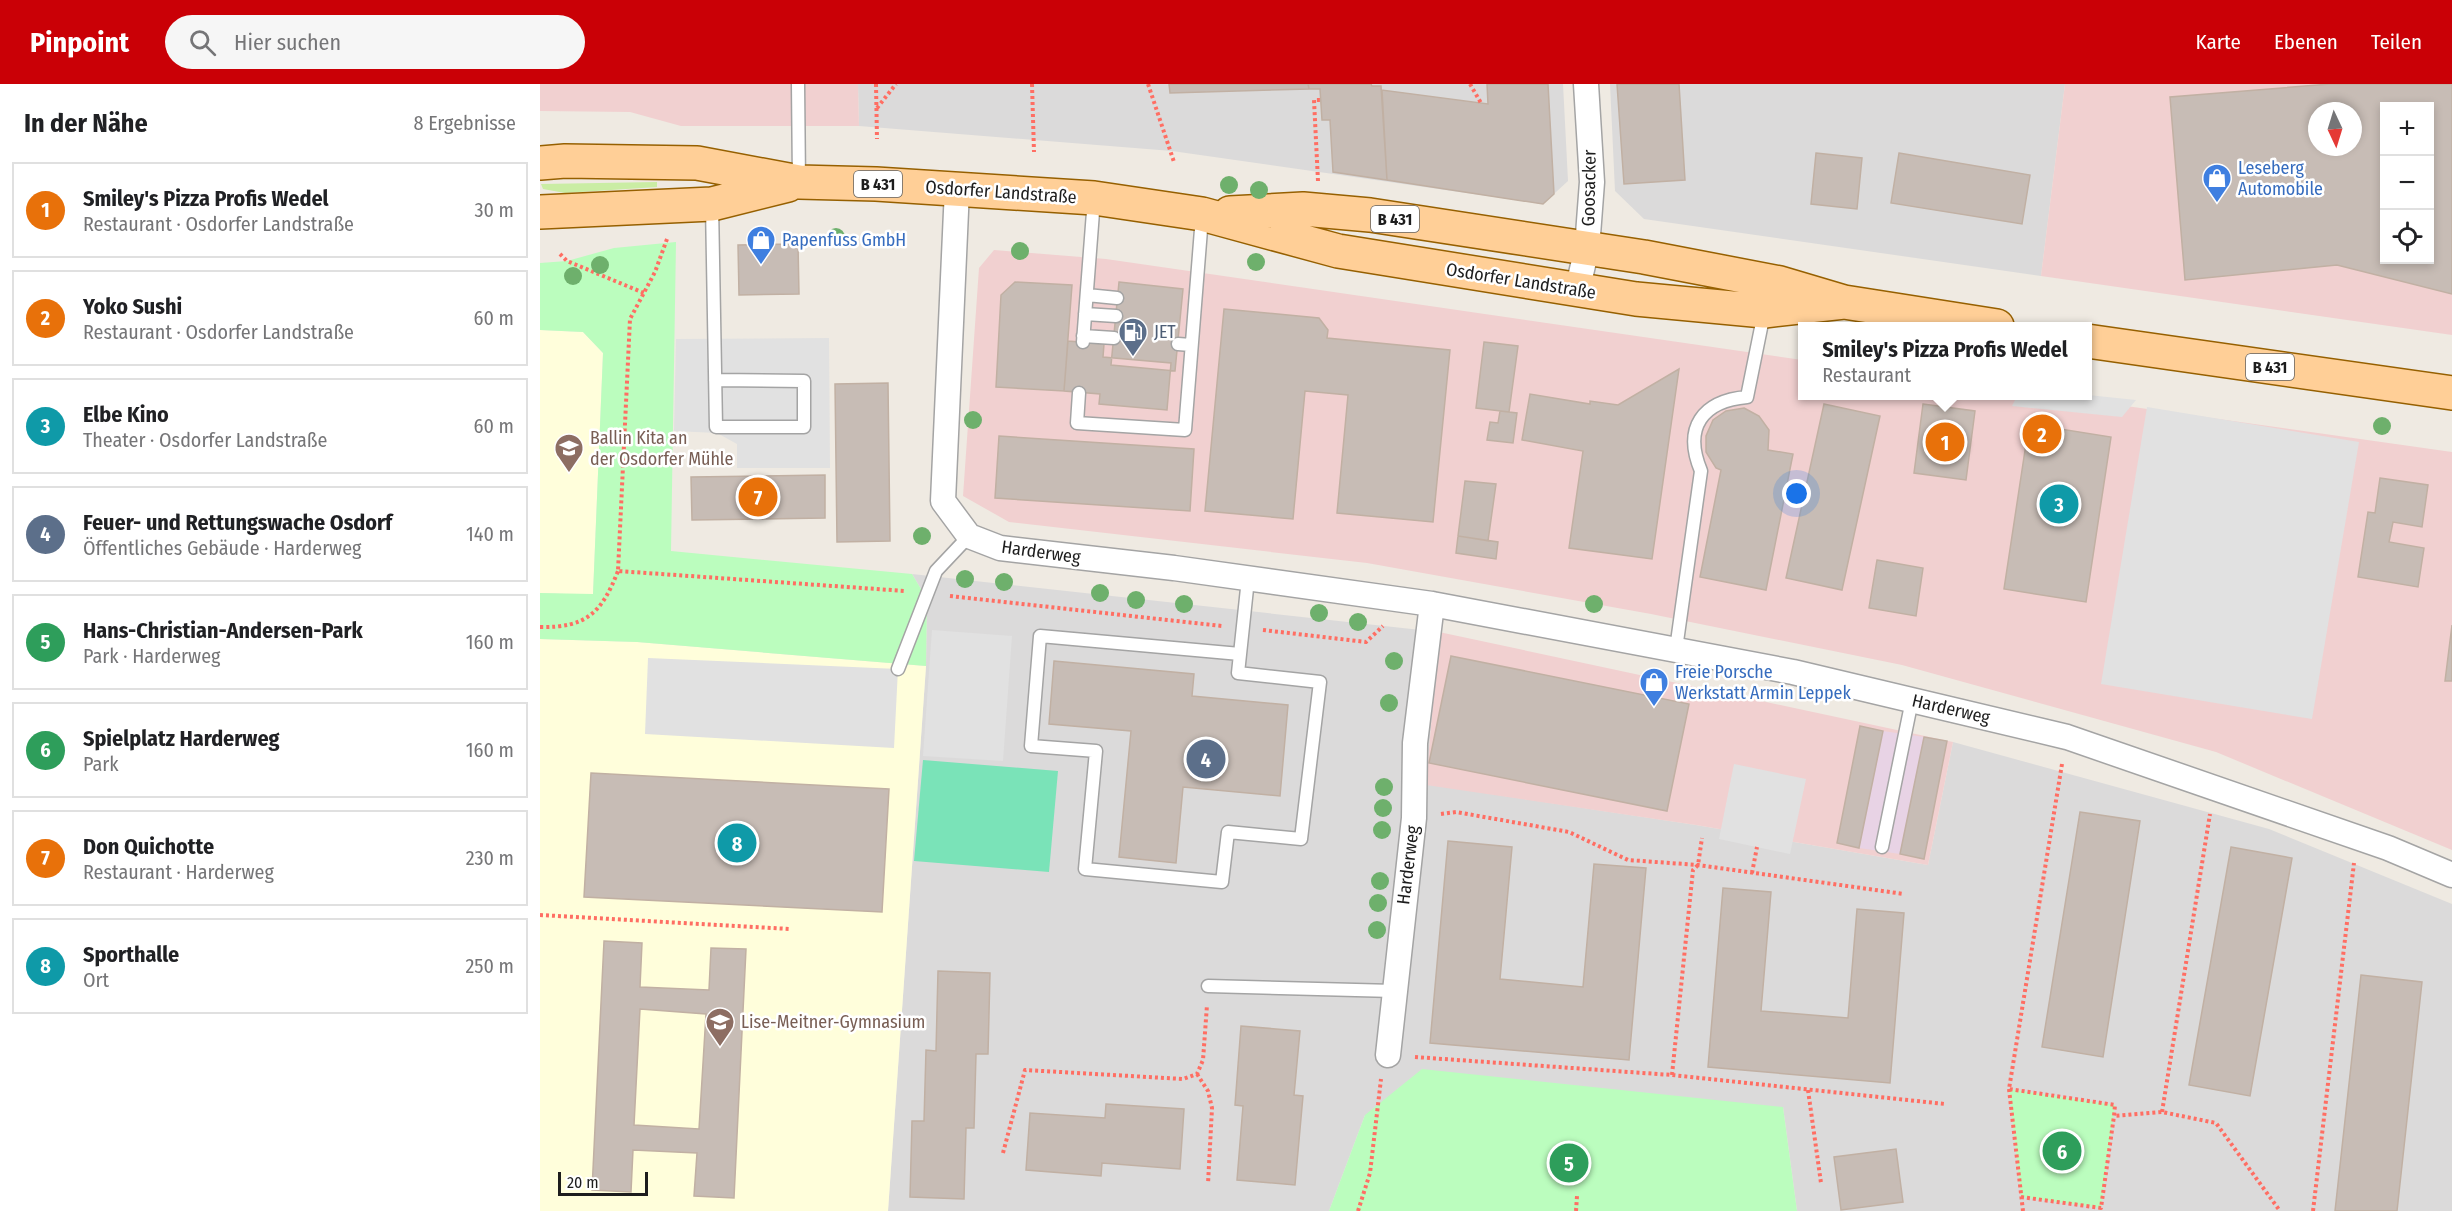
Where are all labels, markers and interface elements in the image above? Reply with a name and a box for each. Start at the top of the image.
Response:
search box [165,15,585,69]
text: Pinpoint [30,26,129,59]
icon: search [186,26,219,59]
text: Hier suchen [234,29,341,56]
text: Karte [2195,29,2241,55]
text: Ebenen [2274,29,2338,55]
text: Teilen [2371,29,2422,55]
north arrow [2308,102,2362,156]
map controls [2380,102,2434,264]
button: + [2380,102,2434,156]
text: In der Nähe [24,108,148,139]
text: 8 Ergebnisse [413,111,516,135]
street label: Goosacker [1577,149,1601,227]
button: − [2380,156,2434,210]
place label: Leseberg Automobile [2238,157,2323,200]
shop icon: Leseberg Automobile [2201,162,2233,204]
road number: B 431 [854,171,902,197]
street label: Osdorfer Landstraße [925,176,1077,208]
text: Smiley's Pizza Profis Wedel [83,185,329,212]
text: 1 [41,198,50,222]
text: 30 m [474,198,514,222]
road number: B 431 [1371,206,1419,232]
button: locate [2380,210,2434,264]
text: Restaurant · Osdorfer Landstraße [83,212,354,236]
shop icon: Papenfuss GmbH [745,224,777,266]
place label: Papenfuss GmbH [782,229,906,251]
street label: Osdorfer Landstraße [1444,258,1598,304]
text: Yoko Sushi [83,293,182,320]
text: 2 [41,306,50,330]
text: 60 m [474,306,514,330]
fuel station icon: JET [1117,316,1149,358]
text: Restaurant · Osdorfer Landstraße [83,320,354,344]
place label: JET [1154,321,1176,343]
popup [1798,322,2092,400]
text: Smiley's Pizza Profis Wedel [1822,336,2068,363]
road number: B 431 [2246,354,2294,380]
text: Restaurant [1822,363,1911,387]
text: Elbe Kino [83,401,169,428]
pin: 2 [2022,412,2062,456]
text: 3 [41,414,50,438]
text: 60 m [474,414,514,438]
pin: 1 [1926,420,1964,464]
place label: Ballin Kita an der Osdorfer Mühle [590,427,734,470]
text: Theater · Osdorfer Landstraße [83,428,327,452]
school or university icon: Ballin Kita an der Osdorfer Mühle [553,432,585,474]
pin: 7 [738,474,778,520]
your location [1782,479,1811,508]
pin: 3 [2040,482,2078,526]
text: Feuer- und Rettungswache Osdorf [83,509,392,536]
text: 4 [40,522,51,546]
text: 140 m [466,522,514,546]
text: Öffentliches Gebäude · Harderweg [83,536,362,560]
street label: Harderweg [1000,536,1082,568]
text: Hans-Christian-Andersen-Park [83,617,363,644]
text: 5 [41,630,50,654]
text: 160 m [466,630,514,654]
text: Park · Harderweg [83,644,220,668]
place label: Freie Porsche Werkstatt Armin Leppek [1675,661,1851,704]
shop icon: Freie Porsche Werkstatt Armin Leppek [1638,666,1670,708]
street label: Harderweg [1910,689,1993,729]
text: Spielplatz Harderweg [83,725,280,752]
pin: 4 [1186,736,1226,782]
text: 6 [40,738,51,762]
text: 160 m [466,738,514,762]
text: Park [83,752,119,776]
pin: 8 [718,820,756,866]
street label: Harderweg [1392,824,1424,906]
text: Don Quichotte [83,833,214,860]
text: 7 [41,846,50,870]
text: 230 m [466,846,514,870]
text: Restaurant · Harderweg [83,860,274,884]
text: Sporthalle [83,941,179,968]
text: 8 [40,954,51,978]
text: 250 m [466,954,514,978]
text: Ort [83,968,109,992]
school or university icon: Lise-Meitner-Gymnasium [704,1006,736,1048]
place label: Lise-Meitner-Gymnasium [741,1011,925,1033]
pin: 6 [2042,1128,2081,1174]
pin: 5 [1550,1140,1588,1186]
scale bar [558,1169,648,1196]
text: 20 m [567,1173,598,1192]

